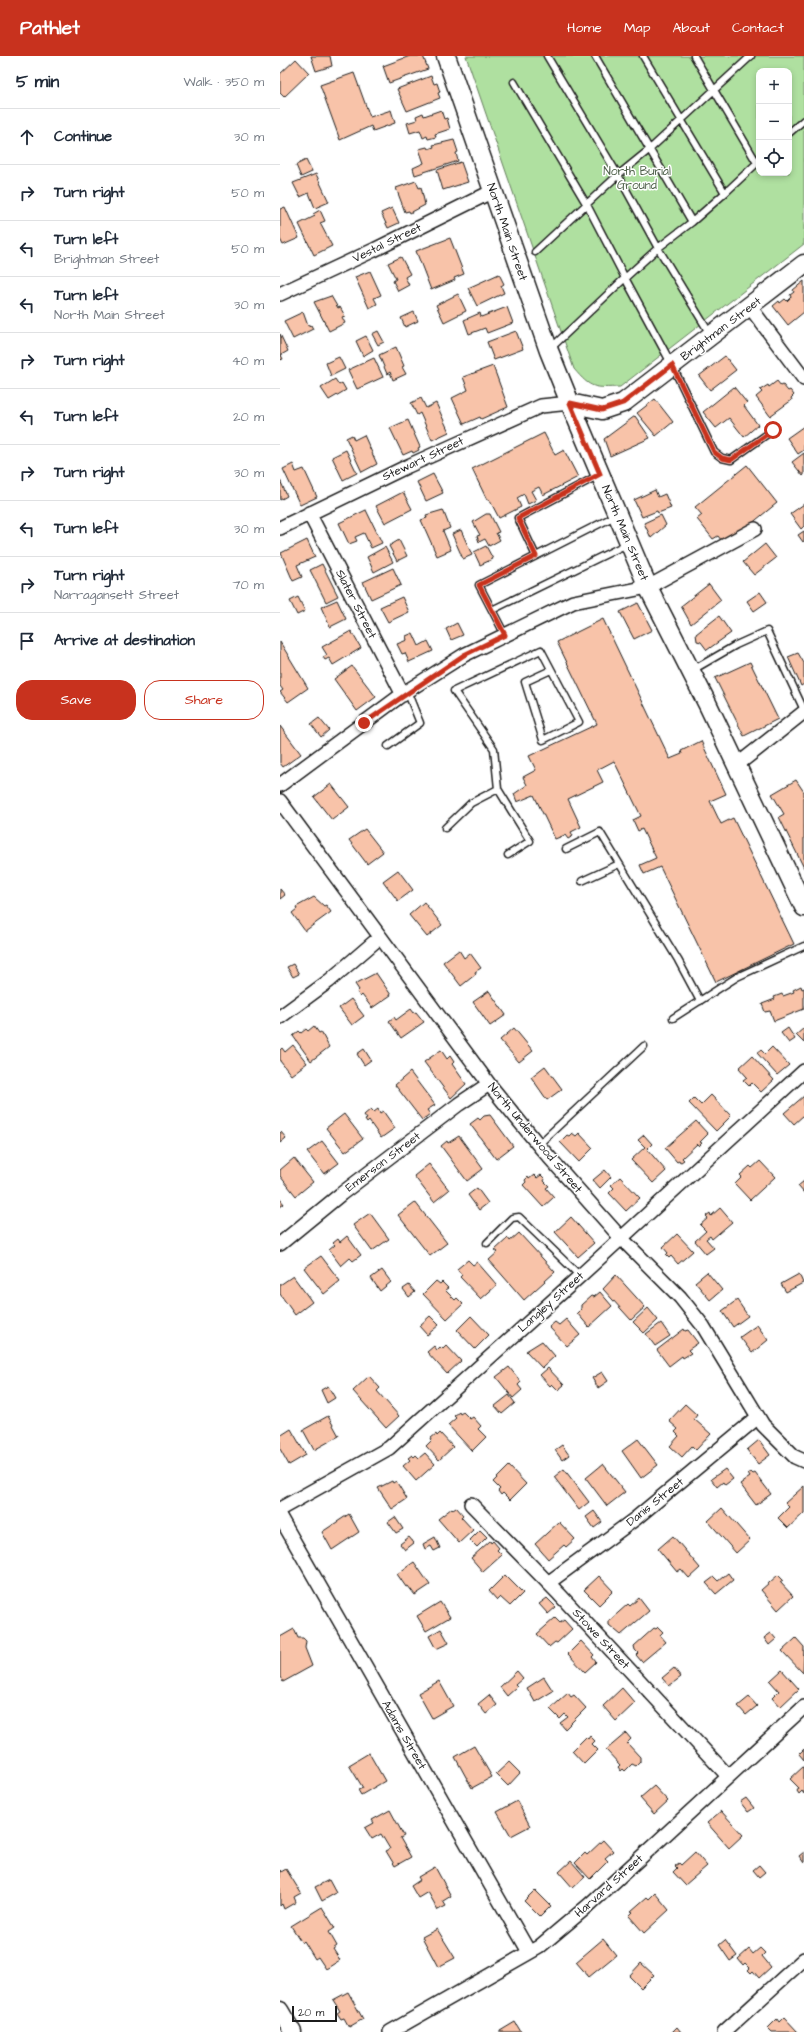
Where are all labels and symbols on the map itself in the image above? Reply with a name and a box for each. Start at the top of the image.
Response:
park label: North Burial Ground [603,163,671,194]
street label: North Main Street [482,181,532,283]
street label: Vestal Street [350,219,424,267]
street label: Brightman Street [677,293,766,366]
route start [764,421,782,439]
street label: Stewart Street [379,433,467,485]
street label: North Main Street [597,483,653,583]
street label: Slater Street [331,567,381,642]
route end [355,714,373,732]
street label: North Underwood Street [484,1079,586,1197]
street label: Emerson Street [342,1128,424,1196]
street label: Langley Street [514,1268,588,1337]
street label: Danis Street [623,1473,687,1530]
street label: Stowe Street [568,1605,634,1673]
street label: Adams Street [377,1697,431,1773]
street label: Harvard Street [571,1851,647,1921]
scale bar [292,2004,337,2023]

